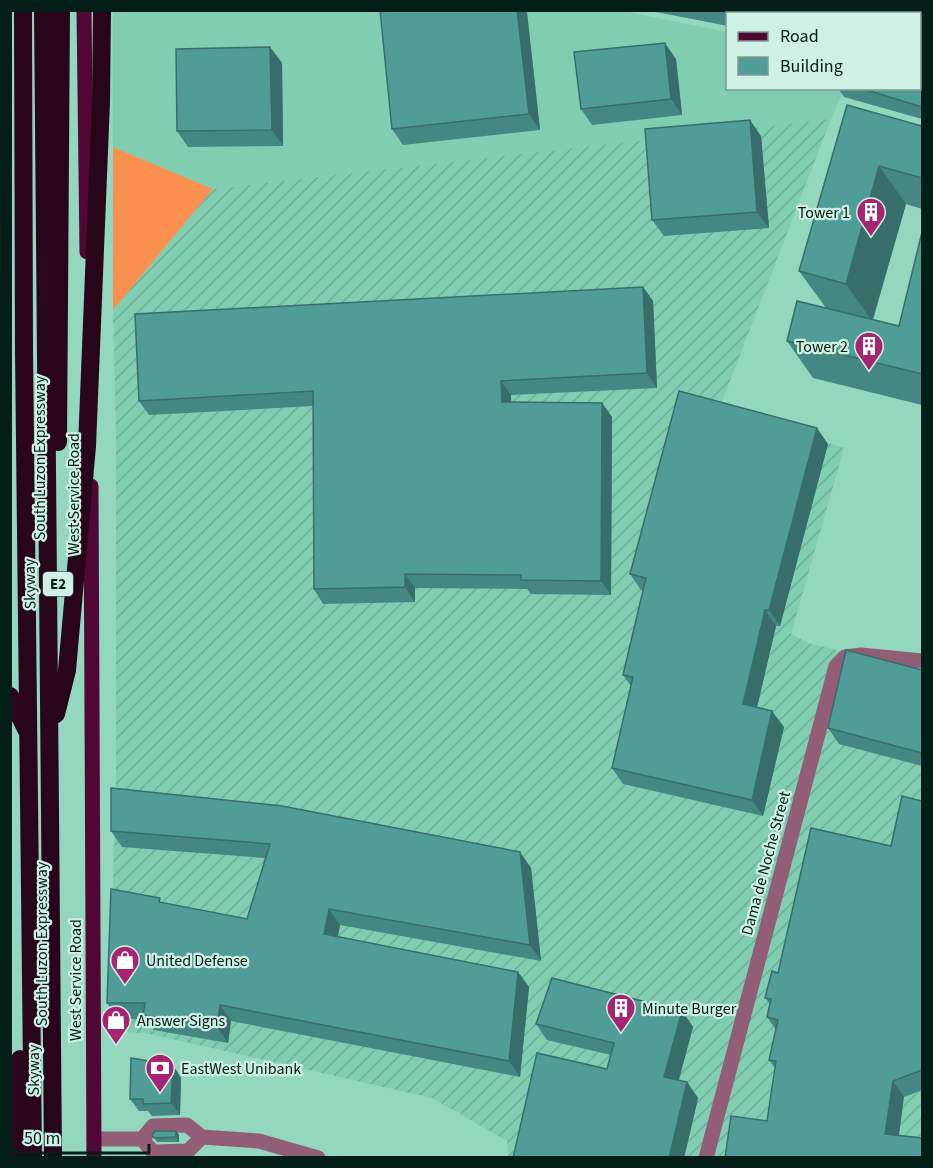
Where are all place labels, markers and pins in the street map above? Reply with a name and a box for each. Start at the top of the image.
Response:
building icon: Tower 1 [855,196,887,238]
place label: Tower 1 [798,202,850,224]
building icon: Tower 2 [853,330,885,372]
place label: Tower 2 [796,336,848,358]
shop icon: United Defense [109,944,141,986]
place label: United Defense [146,950,248,972]
building icon: Minute Burger [605,992,637,1034]
place label: Minute Burger [642,998,737,1020]
shop icon: Answer Signs [100,1004,132,1046]
place label: Answer Signs [137,1010,226,1032]
bank icon: EastWest Unibank [144,1052,176,1094]
place label: EastWest Unibank [181,1058,301,1080]

